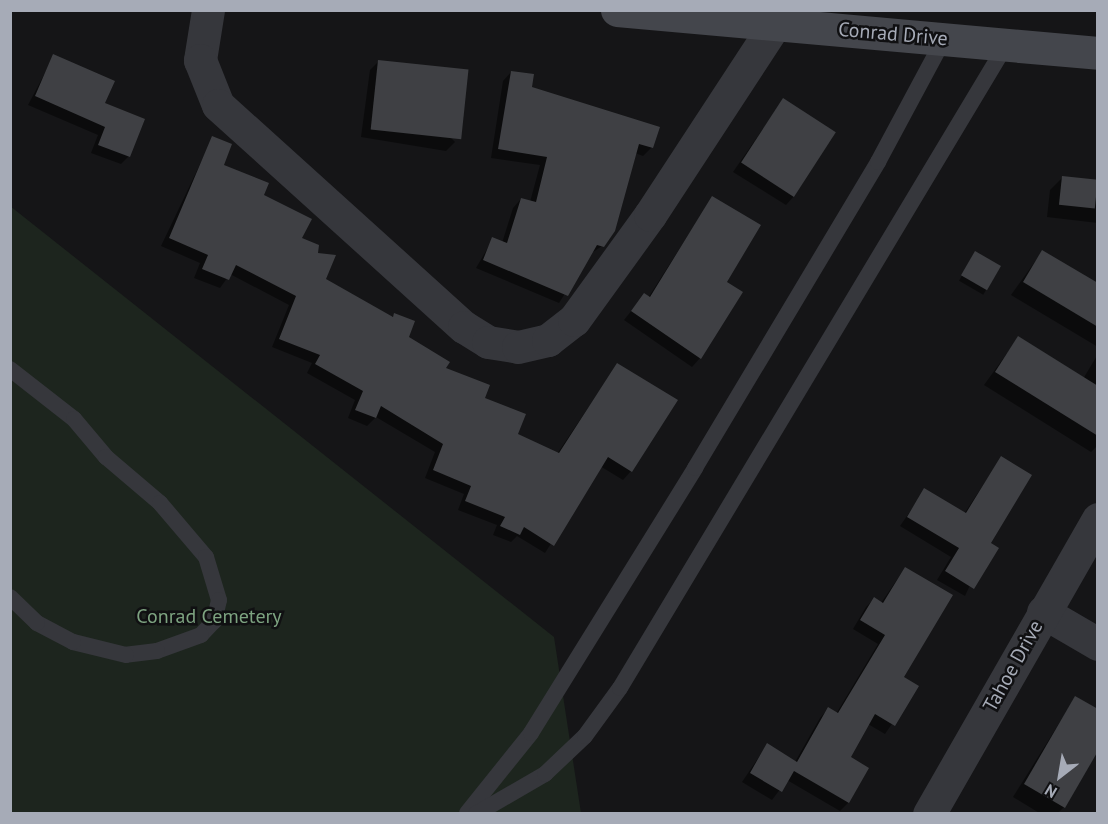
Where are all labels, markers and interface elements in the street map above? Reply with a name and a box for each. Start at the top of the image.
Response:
street label: Conrad Drive [837,17,949,51]
park label: Conrad Cemetery [136,604,282,628]
street label: Tahoe Drive [978,616,1048,716]
north arrow [1030,746,1090,806]
text: N [1041,780,1060,803]

